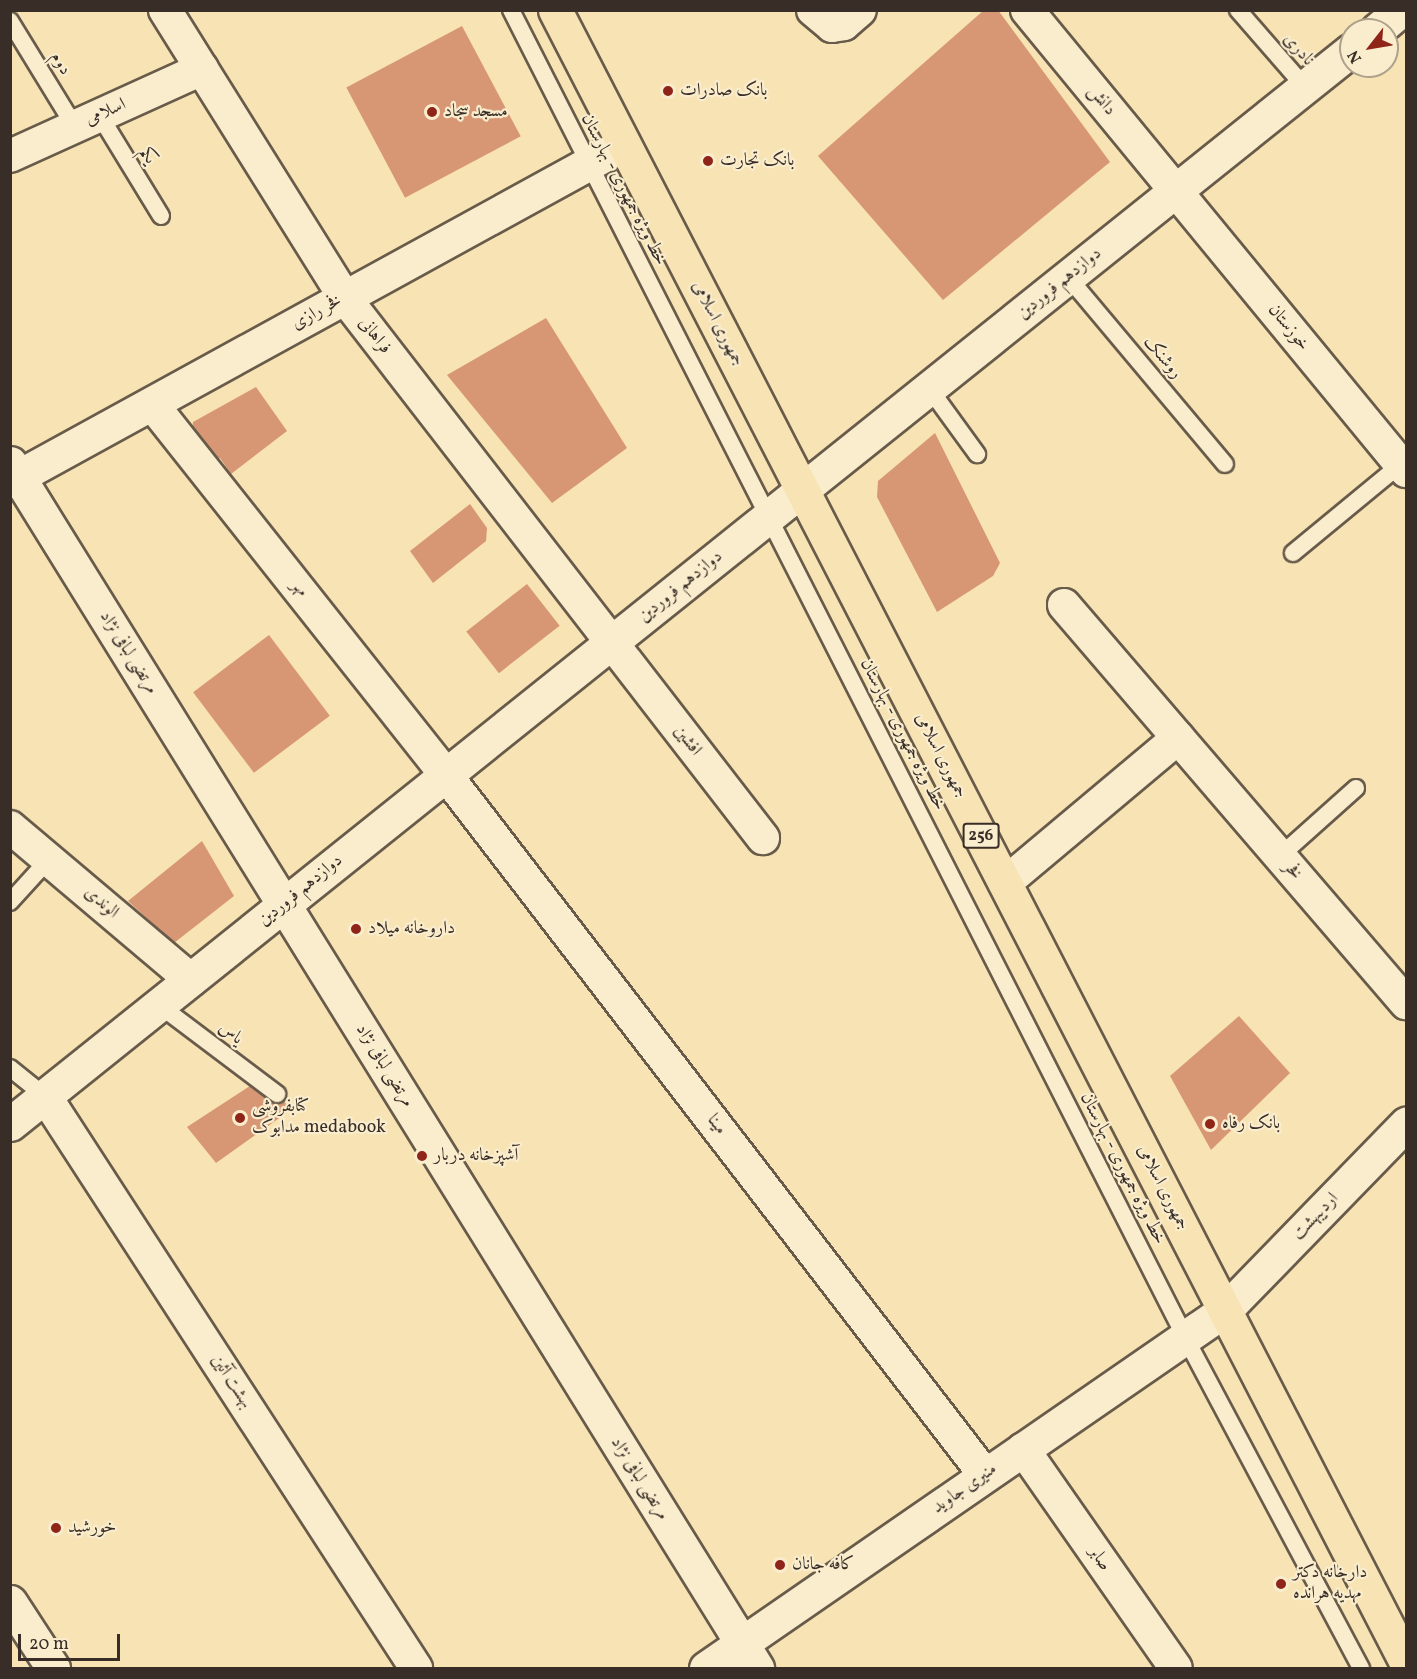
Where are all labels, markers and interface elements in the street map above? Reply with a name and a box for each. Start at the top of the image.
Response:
north arrow [1339,18,1399,78]
street label: نادری [1278,29,1318,71]
text: N [1343,46,1368,67]
street label: دوم [45,48,75,80]
place label: بانک صادرات [680,80,767,102]
street label: دانش [1082,81,1120,121]
marker: بانک صادرات [661,84,675,98]
street label: اسلامی [82,95,130,131]
place label: مسجد سجاد [444,101,508,123]
marker: مسجد سجاد [425,105,439,119]
street label: خط ویژه جمهوری - بهارستان [575,110,671,270]
street label: یکم [134,144,160,168]
place label: بانک تجارت [720,150,794,172]
marker: بانک تجارت [701,154,715,168]
street label: دوازدهم فروردین [1013,243,1107,325]
street label: جمهوری اسلامی [686,278,748,370]
street label: فخر رازی [288,291,346,335]
street label: خوزستان [1263,300,1313,356]
street label: فراهانی [353,313,395,359]
street label: روشنک [1138,332,1186,384]
street label: دوازدهم فروردین [634,546,728,628]
street label: مهر [286,576,312,602]
street label: مرتضی لبافی نژاد [94,607,162,699]
street label: خط ویژه جمهوری - بهارستان [854,655,950,815]
street label: جمهوری اسلامی [909,710,971,802]
street label: افشین [668,721,706,761]
road number: 256 [962,823,1000,849]
street label: دوازدهم فروردین [254,850,348,932]
street label: فخر [1278,857,1306,885]
street label: الوندی [79,882,123,924]
place label: داروخانه میلاد [368,918,455,940]
marker: داروخانه میلاد [349,922,363,936]
street label: یاس [213,1018,247,1050]
street label: مرتضی لبافی نژاد [350,1020,418,1112]
street label: خط ویژه جمهوری - بهارستان [1074,1089,1170,1249]
place label: کتابفروشی مدابوک medabook [252,1097,386,1140]
marker: کتابفروشی مدابوک medabook [233,1111,247,1125]
street label: مینا [701,1111,731,1139]
place label: بانک رفاه [1222,1113,1280,1135]
marker: بانک رفاه [1203,1117,1217,1131]
street label: جمهوری اسلامی [1131,1142,1193,1234]
place label: آشپزخانه دربار [434,1145,518,1167]
marker: آشپزخانه دربار [415,1149,429,1163]
street label: اردیبهشت [1288,1189,1344,1245]
street label: بهشت آئین [206,1351,256,1413]
street label: مرتضی لبافی نژاد [605,1433,673,1525]
street label: منیری جاوید [928,1459,1002,1519]
place label: خورشید [68,1517,116,1539]
marker: خورشید [49,1521,63,1535]
street label: صابر [1083,1542,1115,1576]
place label: کافه جانان [792,1554,855,1576]
marker: کافه جانان [773,1558,787,1572]
place label: دارخانه دکتر مهدیه هرانده [1293,1563,1367,1606]
marker: دارخانه دکتر مهدیه هرانده [1274,1577,1288,1591]
scale bar [21,1622,123,1660]
text: 20 m [29,1632,69,1657]

